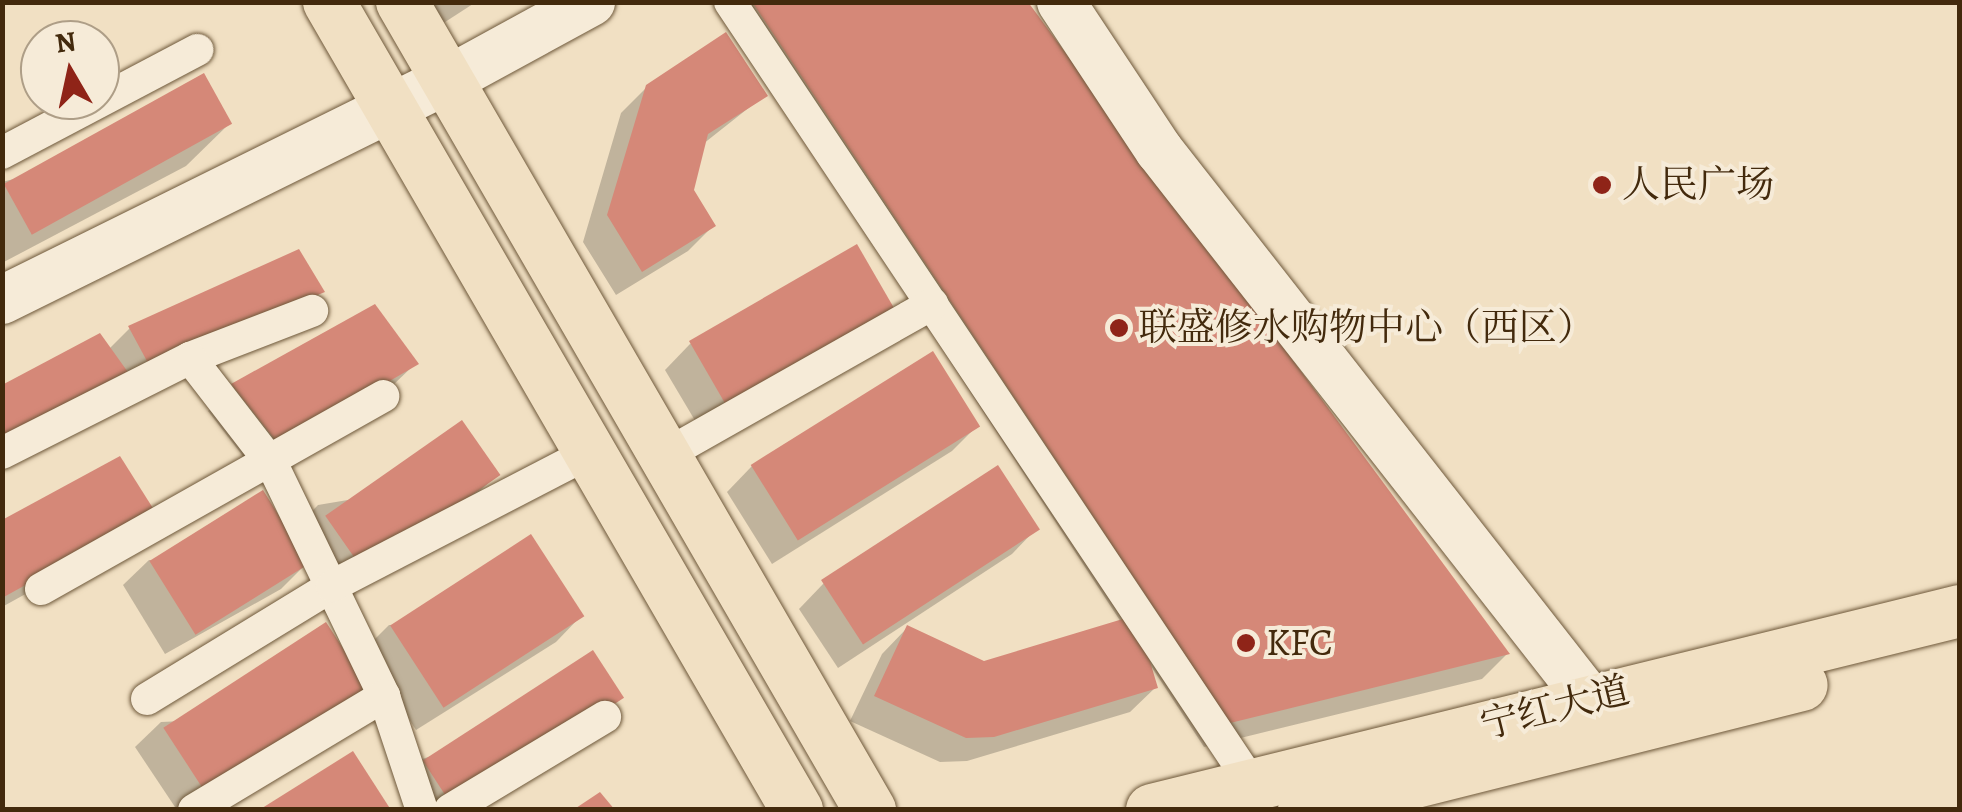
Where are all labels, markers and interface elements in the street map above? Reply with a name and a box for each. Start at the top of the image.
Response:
north arrow [20,20,120,120]
text: N [53,22,79,63]
place label: 人民广场 [1622,162,1774,208]
marker: 人民广场 [1591,174,1613,196]
place label: 联盛修水购物中心（西区） [1139,305,1595,351]
marker: 联盛修水购物中心（西区） [1108,317,1130,339]
place label: KFC [1266,620,1333,666]
marker: KFC [1235,632,1257,654]
street label: 宁红大道 [1476,667,1634,749]

